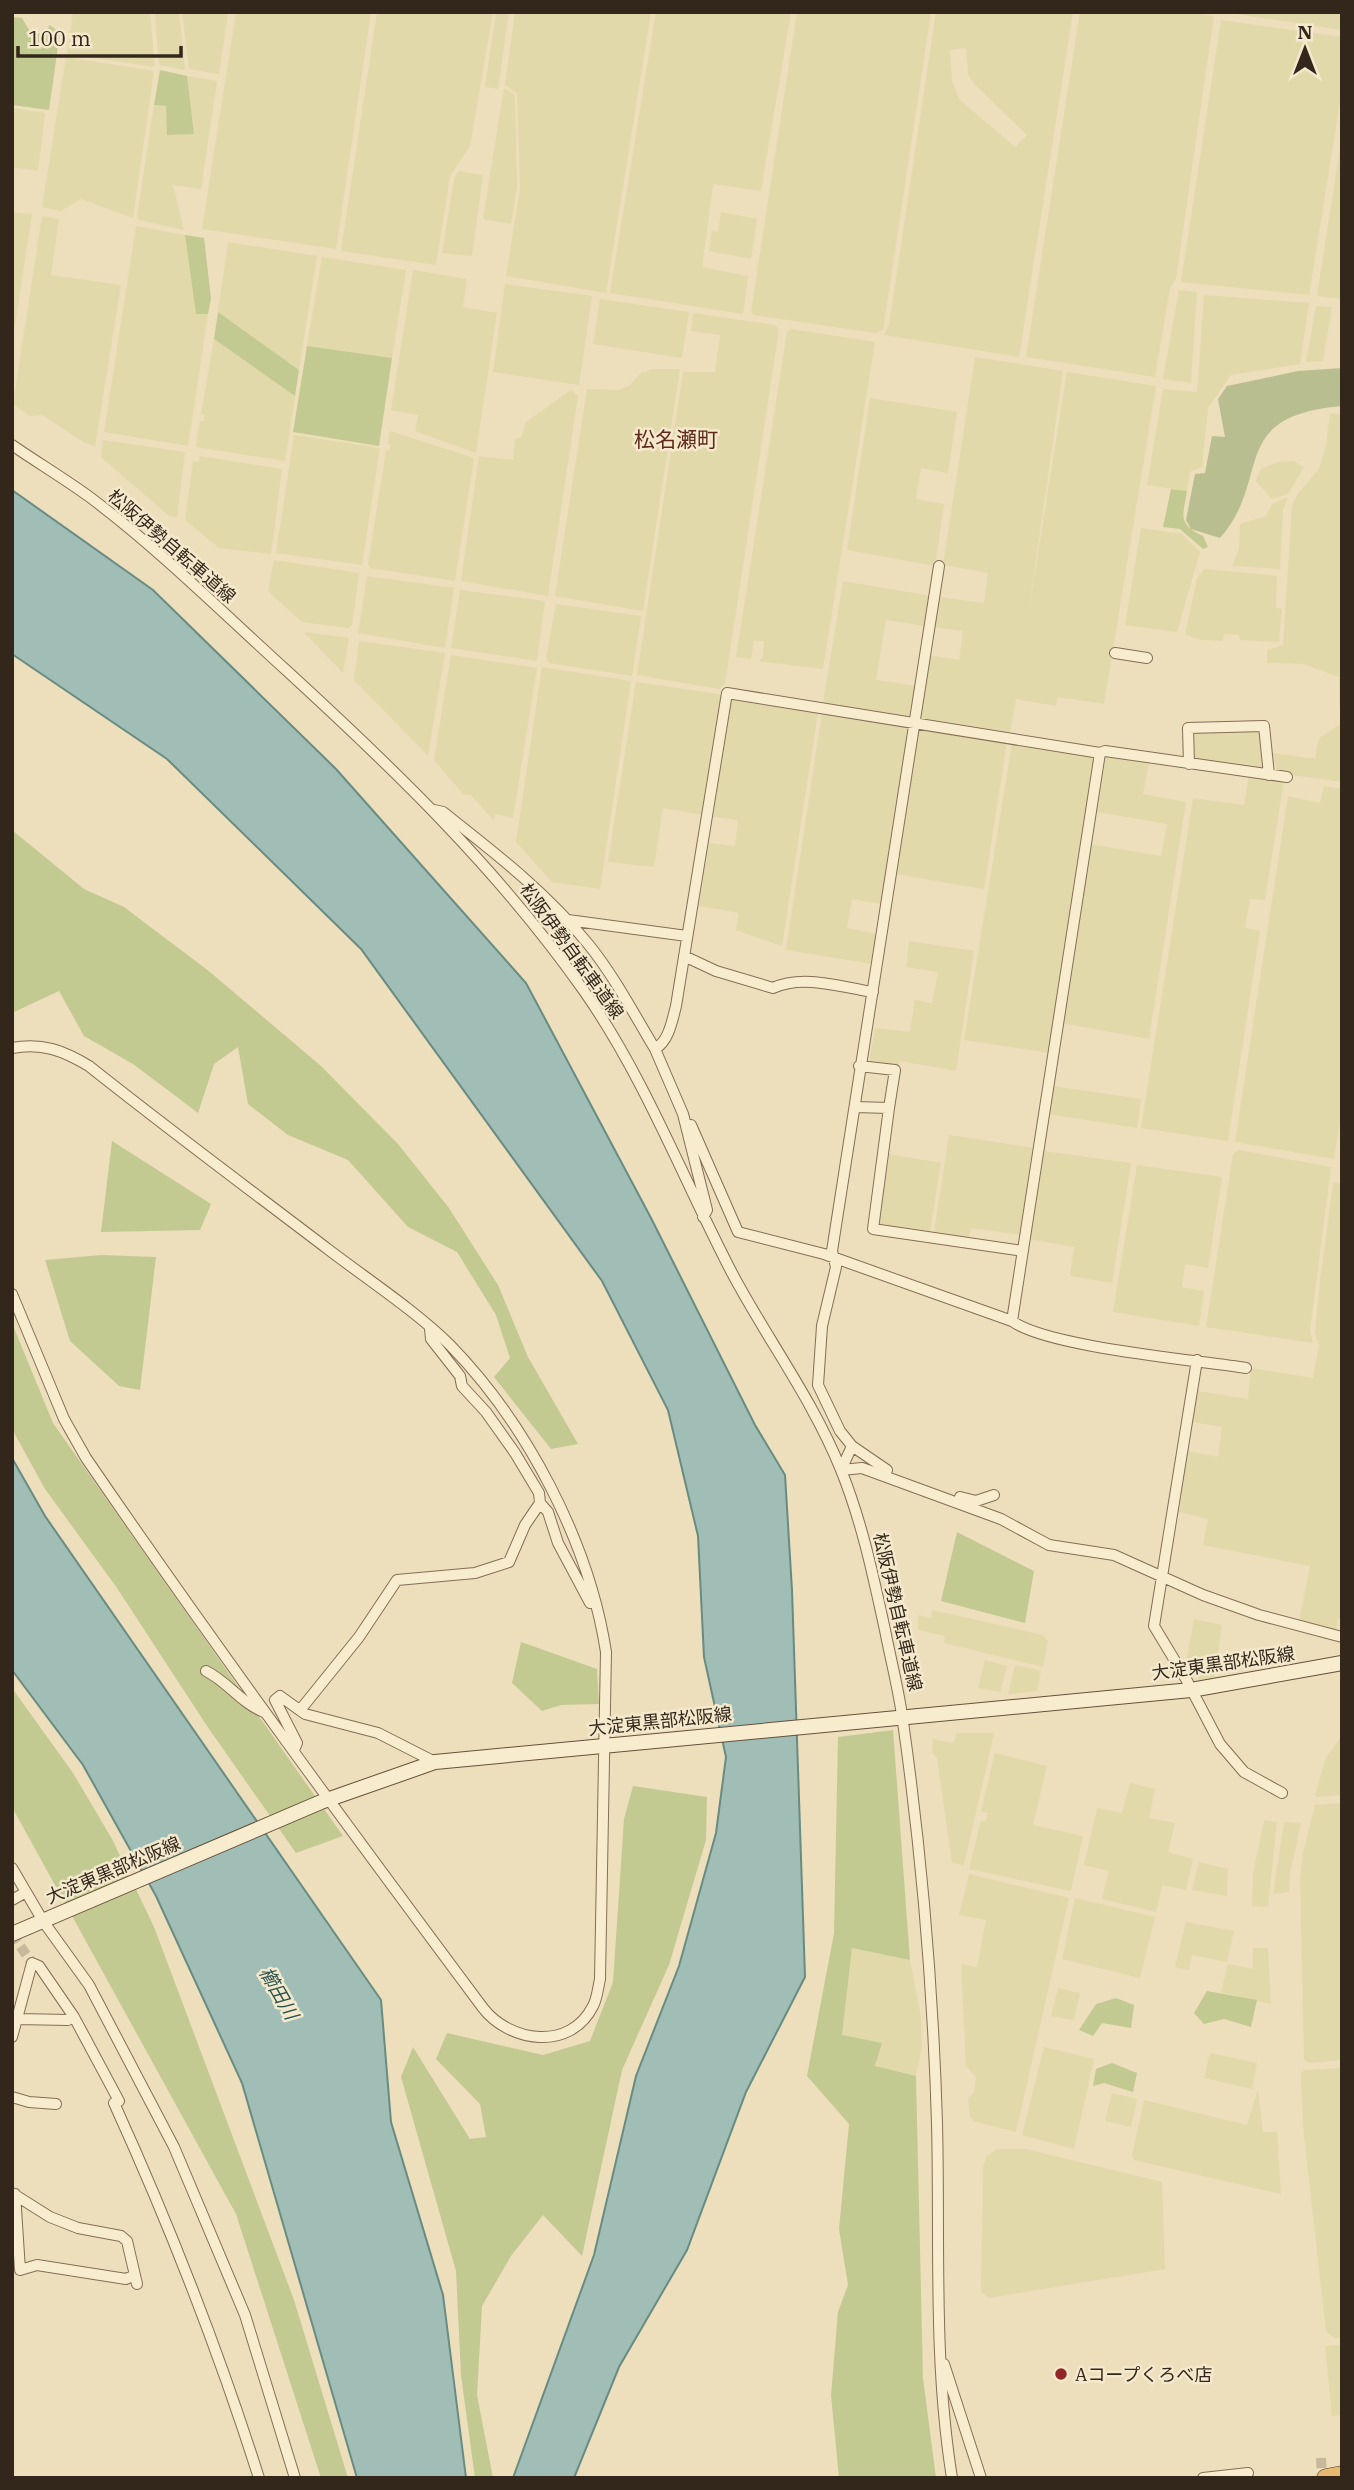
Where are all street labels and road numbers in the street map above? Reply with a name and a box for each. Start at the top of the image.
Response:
street label: 松阪伊勢自転車道線 [103,484,241,608]
street label: 松阪伊勢自転車道線 [515,879,629,1023]
street label: 松阪伊勢自転車道線 [869,1530,927,1694]
street label: 大淀東黒部松阪線 [1150,1642,1296,1684]
street label: 大淀東黒部松阪線 [587,1702,733,1740]
street label: 大淀東黒部松阪線 [42,1831,184,1909]

